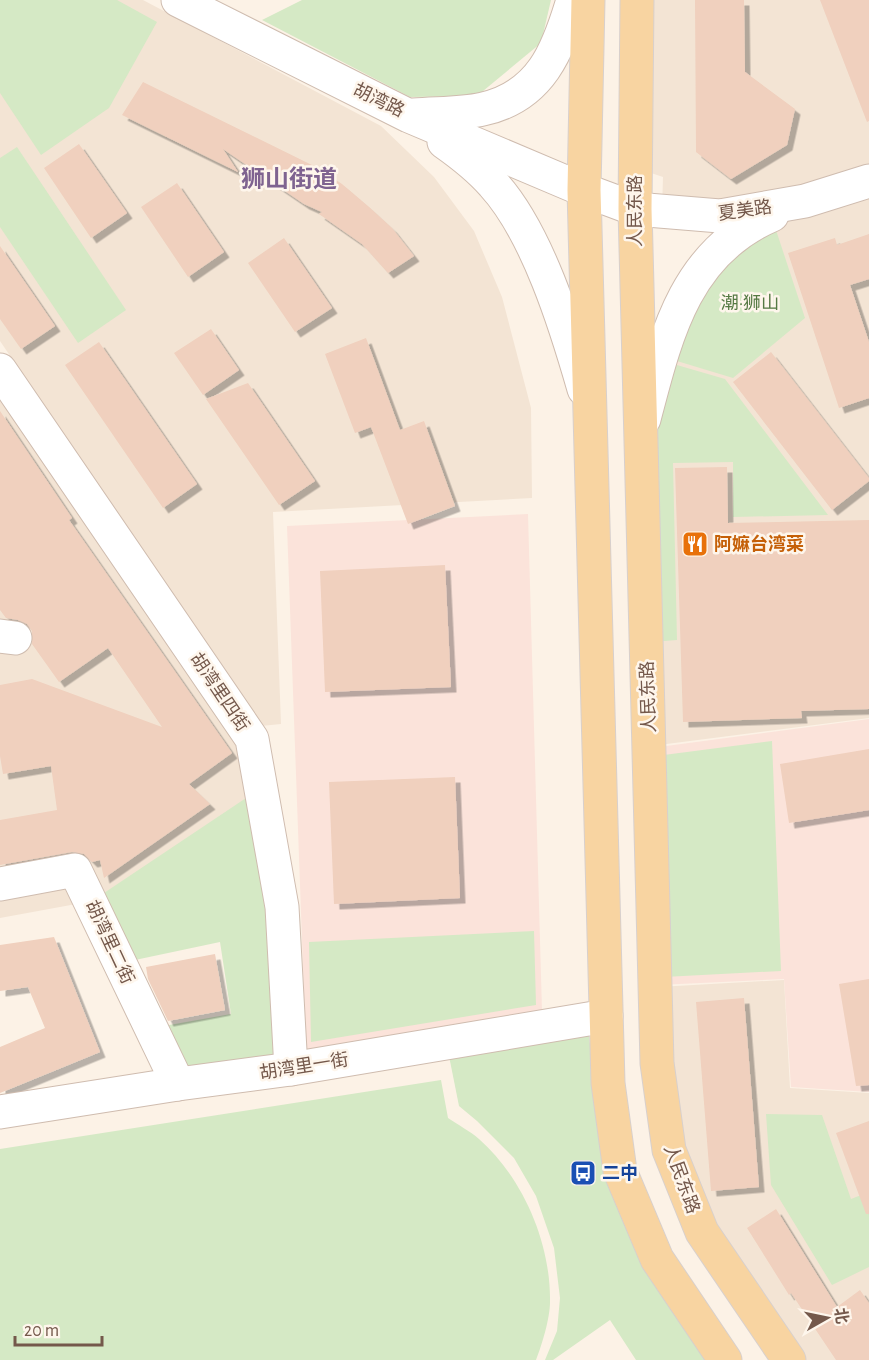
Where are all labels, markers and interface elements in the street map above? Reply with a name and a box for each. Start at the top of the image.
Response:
street label: 胡湾路 [350,79,408,121]
district label: 狮山街道 [241,166,337,192]
street label: 人民东路 [625,175,645,247]
street label: 夏美路 [717,196,773,224]
park label: 潮·狮山 [721,293,779,313]
restaurant icon: 阿嫲台湾菜 [680,529,710,559]
place label: 阿嫲台湾菜 [714,534,804,554]
street label: 胡湾里四街 [187,649,253,735]
street label: 人民东路 [637,661,659,733]
street label: 胡湾里二街 [82,897,138,987]
street label: 胡湾里一街 [258,1049,350,1083]
street label: 人民东路 [660,1142,704,1216]
bus stop icon: 二中 [568,1158,598,1188]
place label: 二中 [602,1164,638,1183]
north arrow [797,1288,857,1348]
text: 北 [832,1306,851,1325]
scale bar [15,1309,102,1347]
text: 20 m [24,1322,59,1340]

